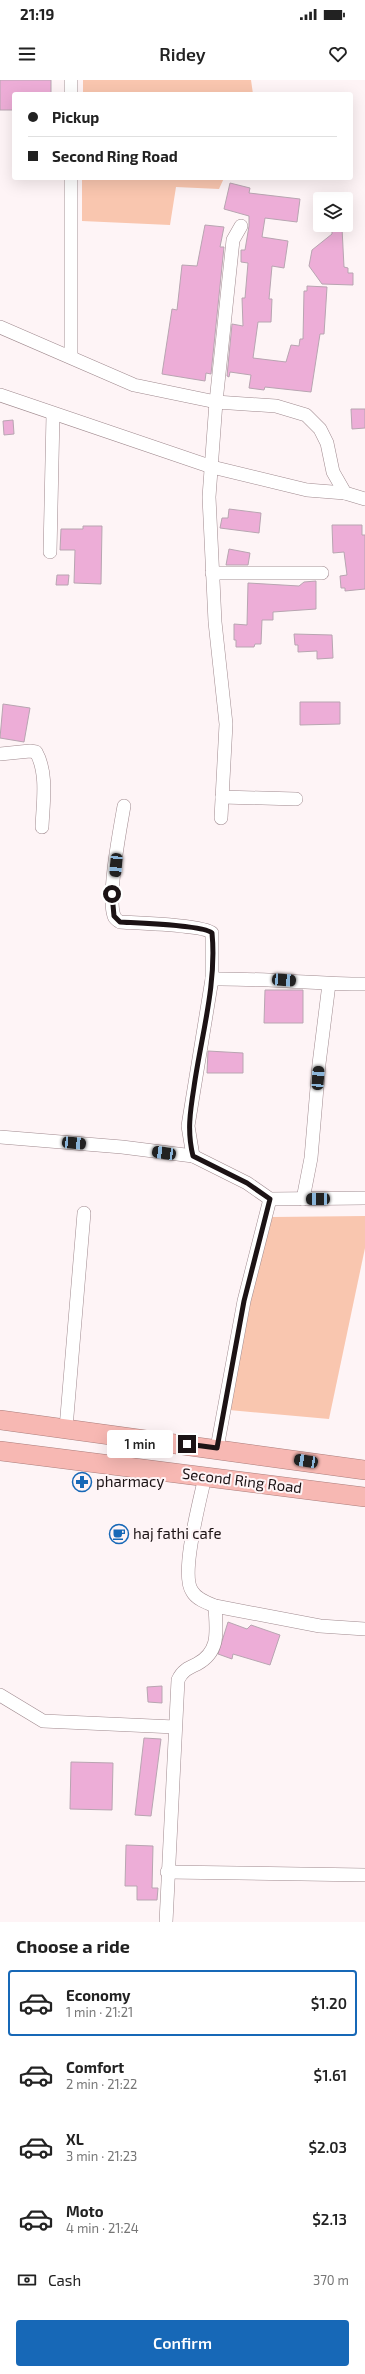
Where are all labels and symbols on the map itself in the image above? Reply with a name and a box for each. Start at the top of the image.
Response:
car [109,853,123,877]
route start [103,885,121,903]
car [272,973,296,987]
car [311,1066,325,1090]
car [62,1136,86,1150]
car [151,1145,177,1161]
car [306,1193,330,1205]
callout: 1 min [107,1430,173,1458]
route end [178,1435,196,1453]
car [293,1453,319,1469]
street label: Second Ring Road [181,1464,303,1496]
pharmacy icon: pharmacy [71,1471,93,1493]
place label: pharmacy [96,1472,164,1490]
cafe icon: haj fathi cafe [108,1523,130,1545]
place label: haj fathi cafe [133,1524,221,1543]

